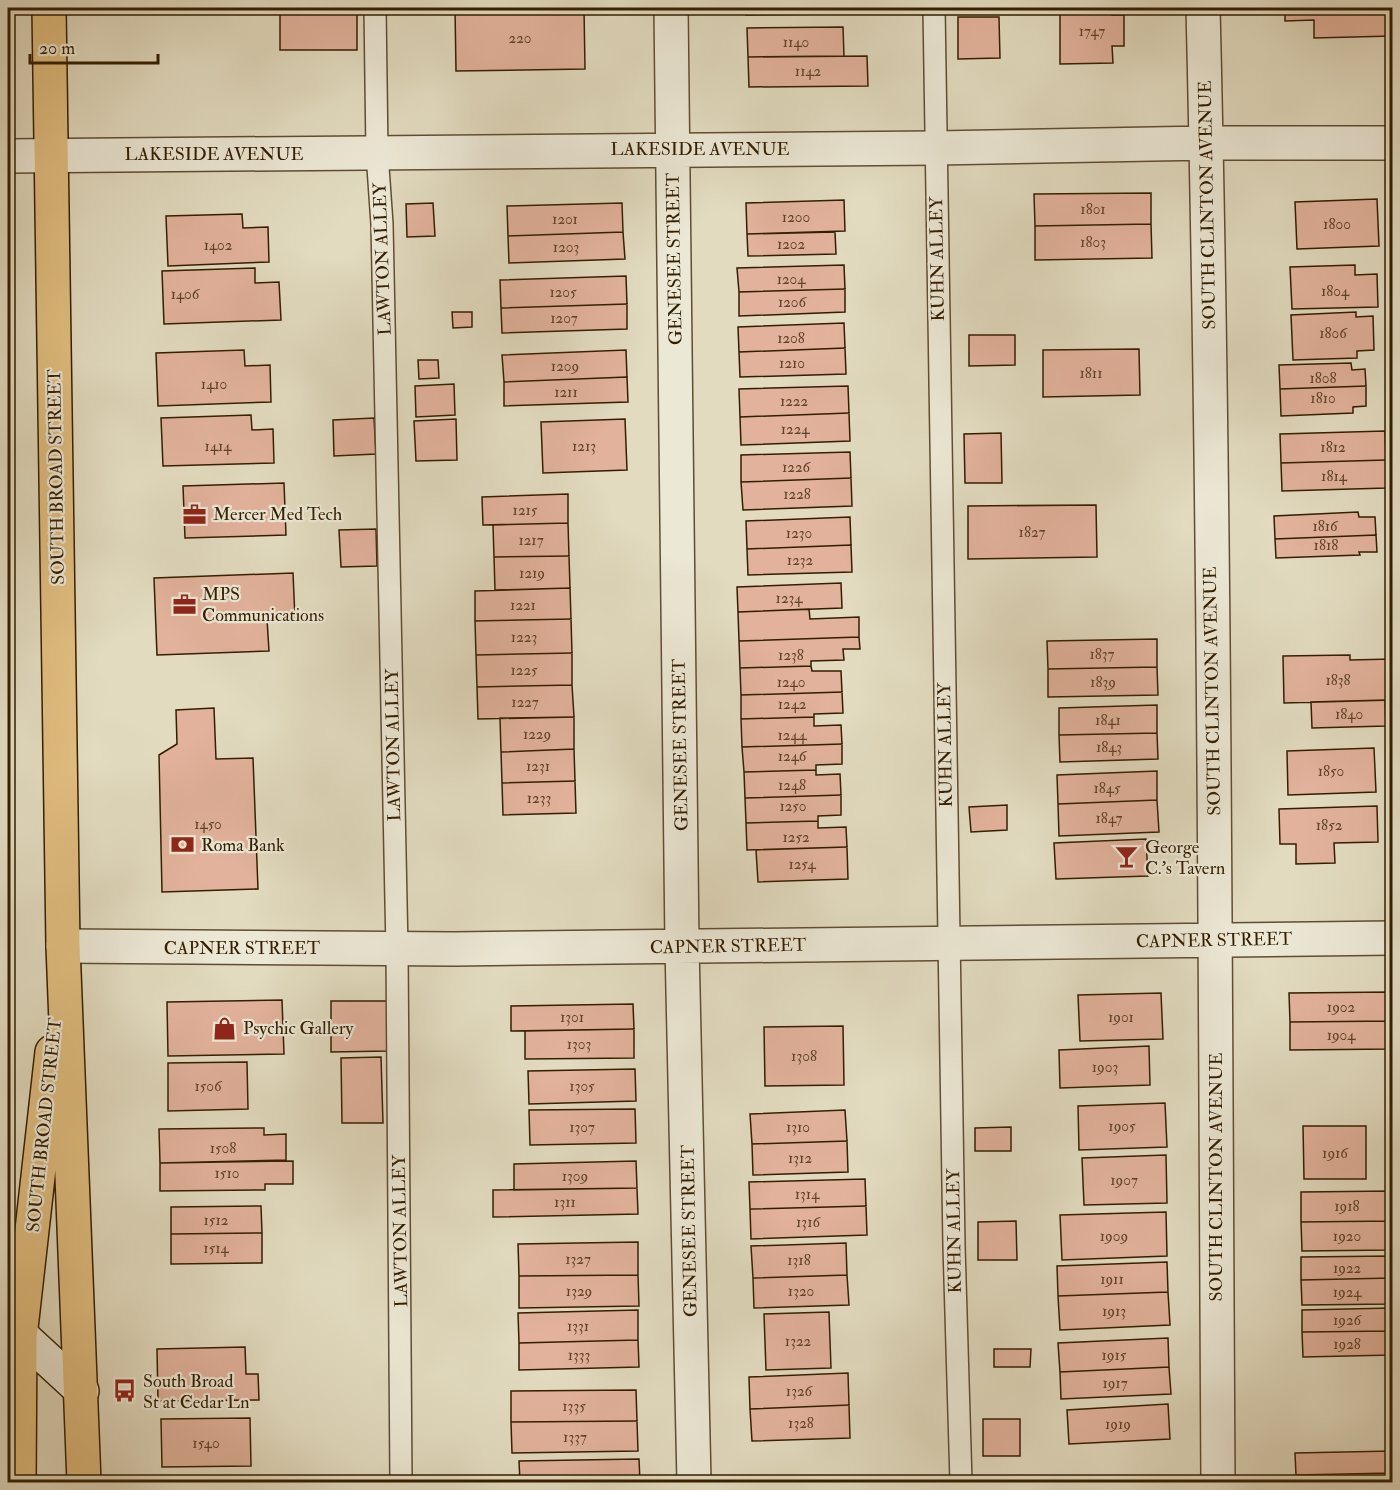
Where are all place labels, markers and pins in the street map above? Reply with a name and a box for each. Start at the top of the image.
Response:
office icon: Mercer Med Tech [182,501,208,527]
place label: Mercer Med Tech [213,503,343,526]
place label: MPS Communications [202,583,324,627]
office icon: MPS Communications [171,591,197,617]
bank icon: Roma Bank [170,832,196,858]
place label: Roma Bank [201,834,285,857]
place label: George C.'s Tavern [1145,836,1225,880]
bar icon: George C.'s Tavern [1114,844,1140,870]
shop icon: Psychic Gallery [212,1015,238,1041]
place label: Psychic Gallery [243,1017,354,1040]
place label: South Broad St at Cedar Ln [143,1370,249,1414]
bus stop icon: South Broad St at Cedar Ln [112,1378,138,1404]

